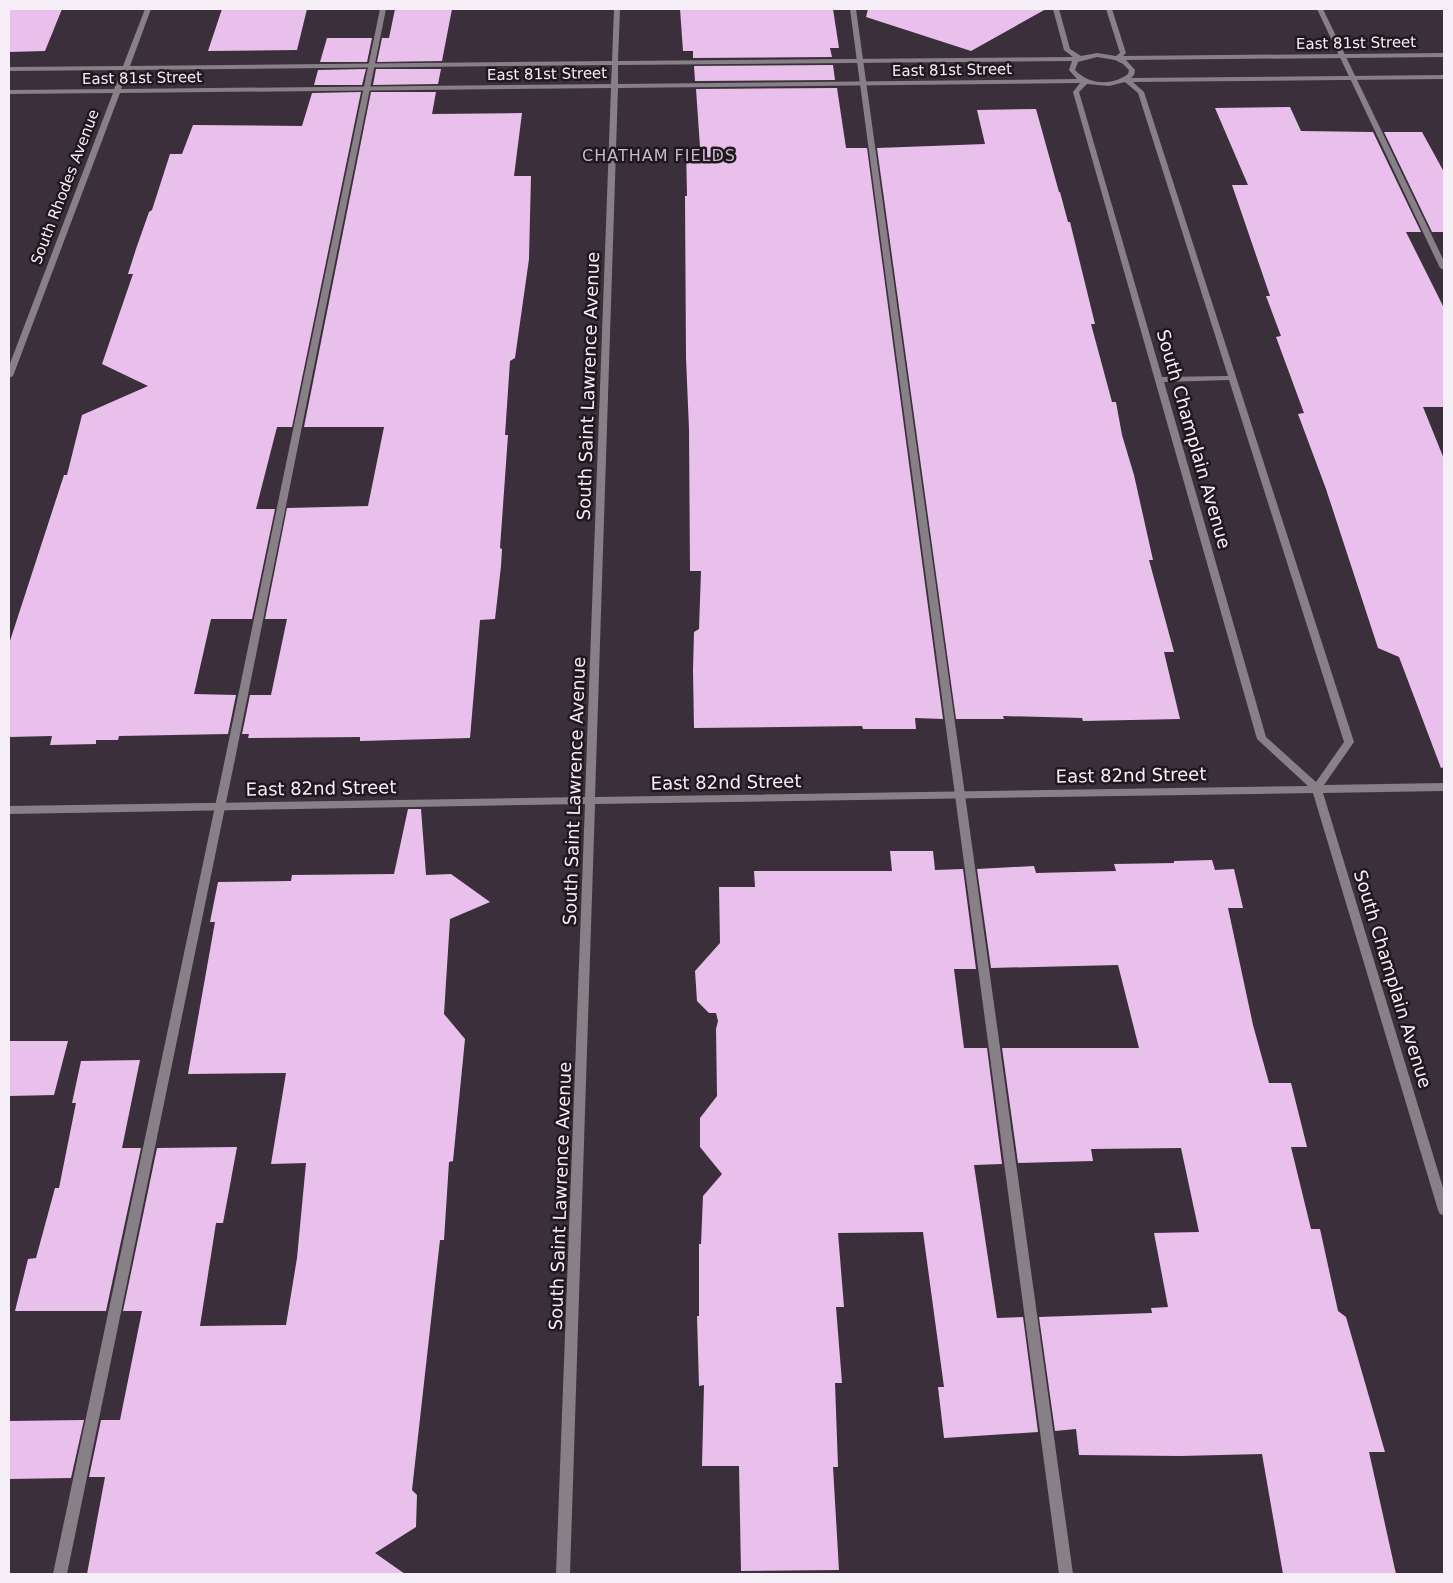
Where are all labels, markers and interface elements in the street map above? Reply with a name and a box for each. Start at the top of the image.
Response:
street label: East 81st Street [1296,33,1416,53]
street label: East 81st Street [892,60,1012,80]
street label: East 81st Street [487,64,607,84]
street label: East 81st Street [82,68,202,88]
street label: South Rhodes Avenue [27,107,103,267]
district label: CHATHAM FIELDS [582,146,736,165]
street label: South Saint Lawrence Avenue [573,251,603,521]
street label: South Champlain Avenue [1153,327,1235,551]
street label: South Saint Lawrence Avenue [559,656,589,926]
street label: East 82nd Street [1055,763,1207,787]
street label: East 82nd Street [650,770,802,794]
street label: East 82nd Street [245,776,397,800]
street label: South Champlain Avenue [1350,867,1436,1091]
street label: South Saint Lawrence Avenue [545,1061,575,1331]

